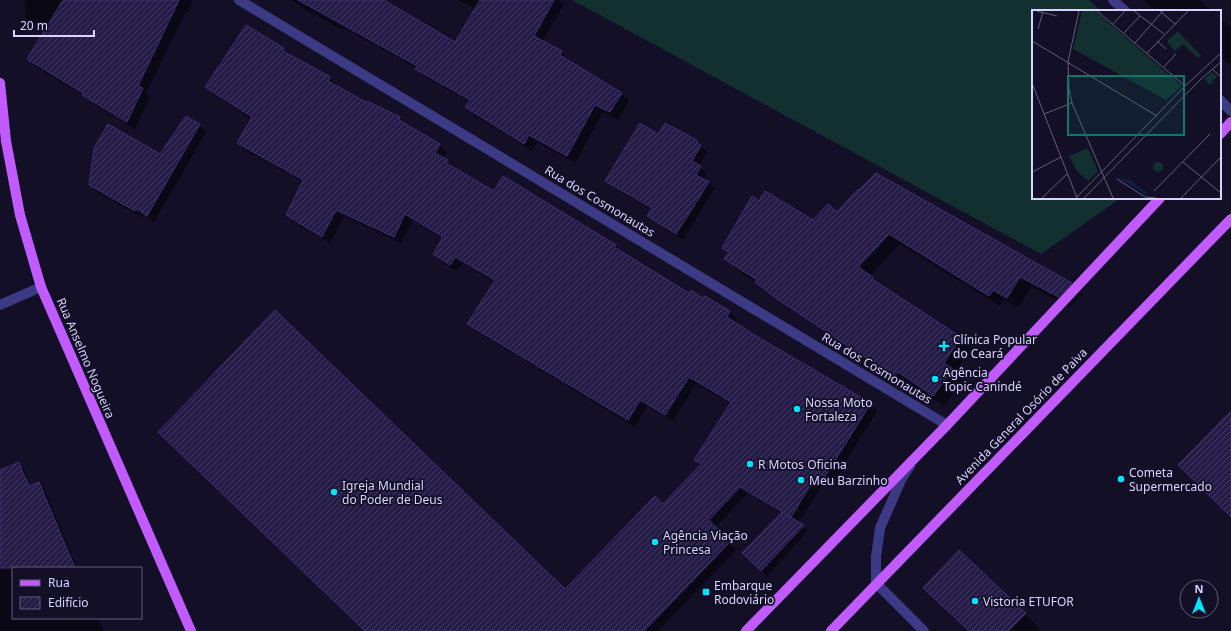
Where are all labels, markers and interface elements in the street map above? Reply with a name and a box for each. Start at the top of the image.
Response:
inset map [1032,10,1221,199]
scale bar [14,12,94,38]
text: 20 m [20,17,48,34]
street label: Rua dos Cosmonautas [542,161,658,241]
street label: Rua Anselmo Nogueira [53,295,119,421]
street label: Rua dos Cosmonautas [819,328,935,408]
place label: Clínica Popular do Ceará [953,331,1037,362]
marker: Clínica Popular do Ceará [938,340,950,352]
street label: Avenida General Osório de Paiva [951,344,1091,488]
place label: Agência Topic Canindé [943,364,1022,395]
marker: Agência Topic Canindé [930,374,940,384]
place label: Nossa Moto Fortaleza [805,394,872,425]
marker: Nossa Moto Fortaleza [792,404,802,414]
place label: R Motos Oficina [758,456,847,473]
marker: R Motos Oficina [745,459,755,469]
place label: Cometa Supermercado [1129,464,1212,495]
place label: Meu Barzinho [809,472,888,489]
marker: Cometa Supermercado [1116,474,1126,484]
marker: Meu Barzinho [796,475,806,485]
place label: Igreja Mundial do Poder de Deus [342,477,443,508]
marker: Igreja Mundial do Poder de Deus [329,487,339,497]
place label: Agência Viação Princesa [663,527,748,558]
marker: Agência Viação Princesa [650,537,660,547]
legend [12,567,142,619]
text: Rua [48,574,70,591]
place label: Embarque Rodoviário [714,577,774,608]
north arrow [1179,579,1219,619]
text: N [1195,581,1203,596]
marker: Embarque Rodoviário [701,587,711,597]
place label: Vistoria ETUFOR [983,593,1074,610]
text: Edifício [48,594,89,611]
marker: Vistoria ETUFOR [970,596,980,606]

